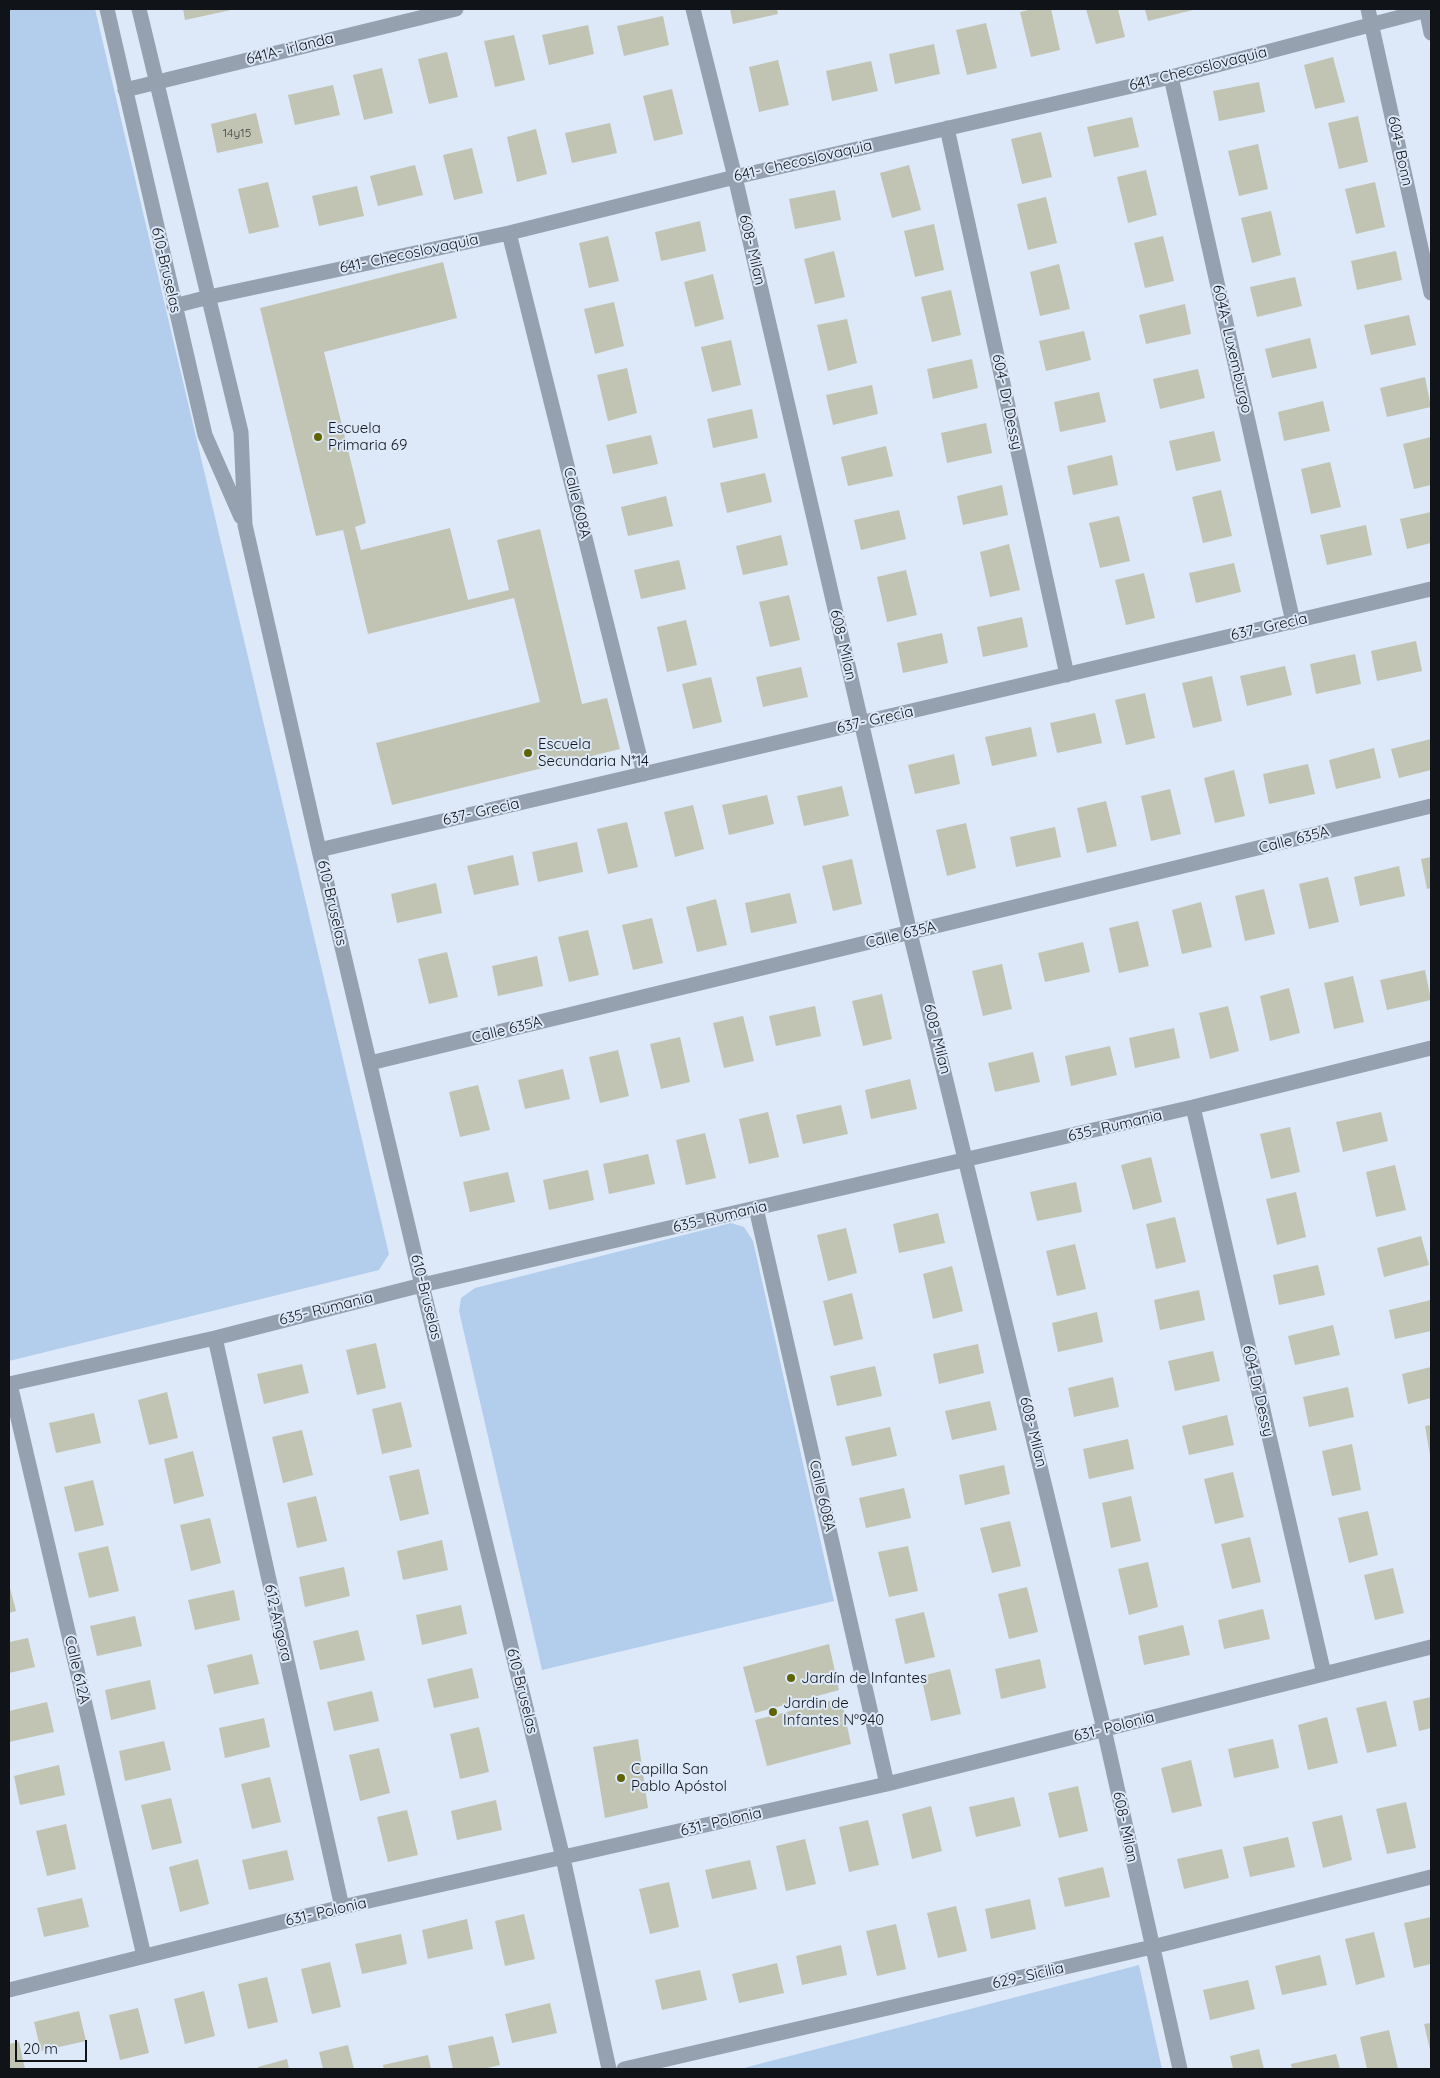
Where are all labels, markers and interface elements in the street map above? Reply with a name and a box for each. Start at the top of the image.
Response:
street label: 641A- irlanda [244,29,336,69]
street label: 641- Checoslovaquia [1127,43,1269,95]
street label: 604- Bonn [1384,114,1416,188]
house number: 14y15 [223,126,251,140]
street label: 641- Checoslovaquia [732,136,874,186]
street label: 608- Milan [735,213,769,287]
street label: 610-Bruselas [147,225,185,315]
street label: 641- Checoslovaquia [338,230,480,278]
street label: 604A- Luxemburgo [1208,283,1256,415]
street label: 604- Dr Dessy [988,352,1026,452]
place label: Escuela Primaria 69 [328,419,407,454]
marker: Escuela Primaria 69 [312,431,324,443]
street label: Calle 608A [559,465,595,541]
street label: 608- Milan [826,608,860,682]
street label: 637- Grecia [1229,609,1309,645]
street label: 637- Grecia [835,702,915,738]
place label: Escuela Secundaria N*14 [538,735,649,770]
marker: Escuela Secundaria N*14 [522,747,534,759]
street label: 637- Grecia [441,794,521,830]
street label: Calle 635A [1257,823,1331,857]
street label: 610-Bruselas [313,858,351,948]
street label: Calle 635A [864,918,938,952]
street label: 608- Milan [920,1002,954,1076]
street label: Calle 635A [470,1013,544,1047]
street label: 635- Rumania [1066,1106,1164,1146]
street label: 635- Rumania [671,1197,769,1237]
street label: 610-Bruselas [407,1252,445,1342]
street label: 635- Rumania [277,1289,375,1329]
street label: 604-Dr Dessy [1239,1343,1277,1439]
street label: 608- Milan [1016,1395,1050,1469]
street label: Calle 608A [805,1458,839,1534]
street label: 612-Angora [260,1583,296,1663]
street label: Calle 612A [60,1634,94,1706]
street label: 610-Bruselas [503,1646,541,1736]
place label: Jardín de Infantes [801,1669,927,1687]
marker: Jardín de Infantes [785,1672,797,1684]
place label: Jardin de Infantes N°940 [783,1694,884,1729]
marker: Jardin de Infantes N°940 [767,1706,779,1718]
street label: 631- Polonia [1072,1708,1156,1746]
place label: Capilla San Pablo Apóstol [631,1760,727,1795]
marker: Capilla San Pablo Apóstol [615,1772,627,1784]
street label: 608- Milan [1109,1790,1141,1864]
street label: 631- Polonia [679,1804,763,1840]
street label: 631- Polonia [284,1894,368,1930]
street label: 629- Sicilia [990,1959,1066,1993]
scale bar [18,2030,90,2062]
text: 20 m [23,2039,58,2058]

